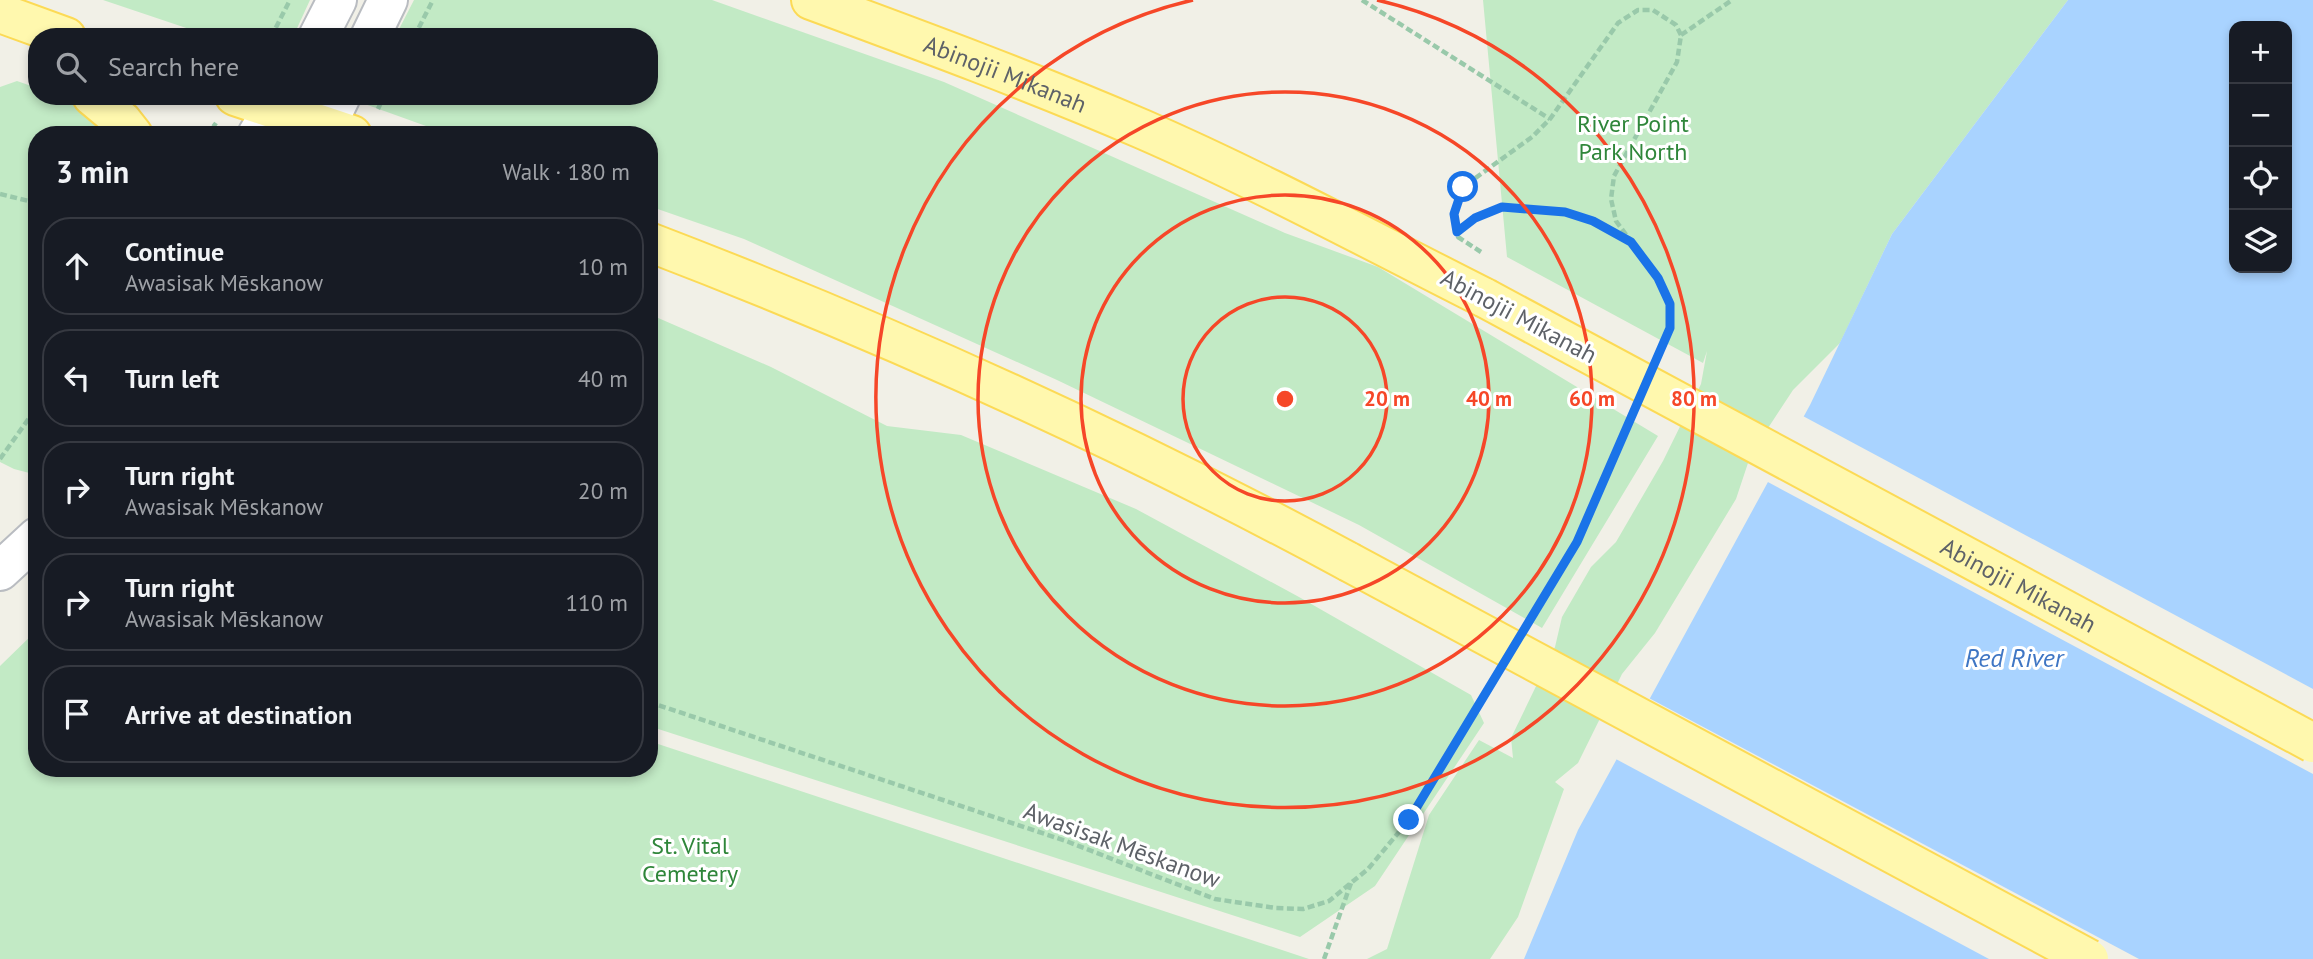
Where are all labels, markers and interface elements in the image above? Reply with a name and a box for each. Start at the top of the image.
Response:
map controls [2229,21,2292,273]
button: + [2229,21,2292,84]
search box [28,28,658,105]
street label: Abinojii Mikanah [920,28,1091,120]
icon: search [52,48,90,86]
text: Search here [108,50,239,83]
button: − [2229,84,2292,147]
park label: River Point Park North [1577,108,1689,167]
button: locate [2229,147,2292,210]
text: 3 min [56,152,129,191]
text: Walk · 180 m [503,157,630,186]
route start [1447,171,1478,202]
button: layers [2229,210,2292,273]
text: Continue [125,235,224,268]
icon: ahead [58,247,96,285]
text: 10 m [578,252,628,281]
street label: Abinojii Mikanah [1436,262,1602,370]
text: Awasisak Mēskanow [125,268,323,297]
icon: left [58,359,96,397]
text: Turn left [125,362,219,395]
text: 40 m [578,364,628,393]
text: 20 m [1364,385,1410,412]
text: 40 m [1466,385,1512,412]
text: 60 m [1569,385,1615,412]
text: 80 m [1671,385,1717,412]
centre of rings [1273,387,1297,411]
text: Turn right [125,459,234,492]
icon: right [58,471,96,509]
text: 20 m [578,476,628,505]
text: Awasisak Mēskanow [125,492,323,521]
street label: Abinojii Mikanah [1936,530,2102,639]
text: Turn right [125,571,234,604]
icon: right [58,583,96,621]
text: 110 m [566,588,628,617]
text: Awasisak Mēskanow [125,604,323,633]
water label: Red River [1965,641,2065,674]
icon: arrive [58,695,96,733]
text: Arrive at destination [125,698,352,731]
street label: Awasisak Mēskanow [1020,795,1225,895]
route end [1393,804,1424,835]
park label: St. Vital Cemetery [642,830,738,889]

